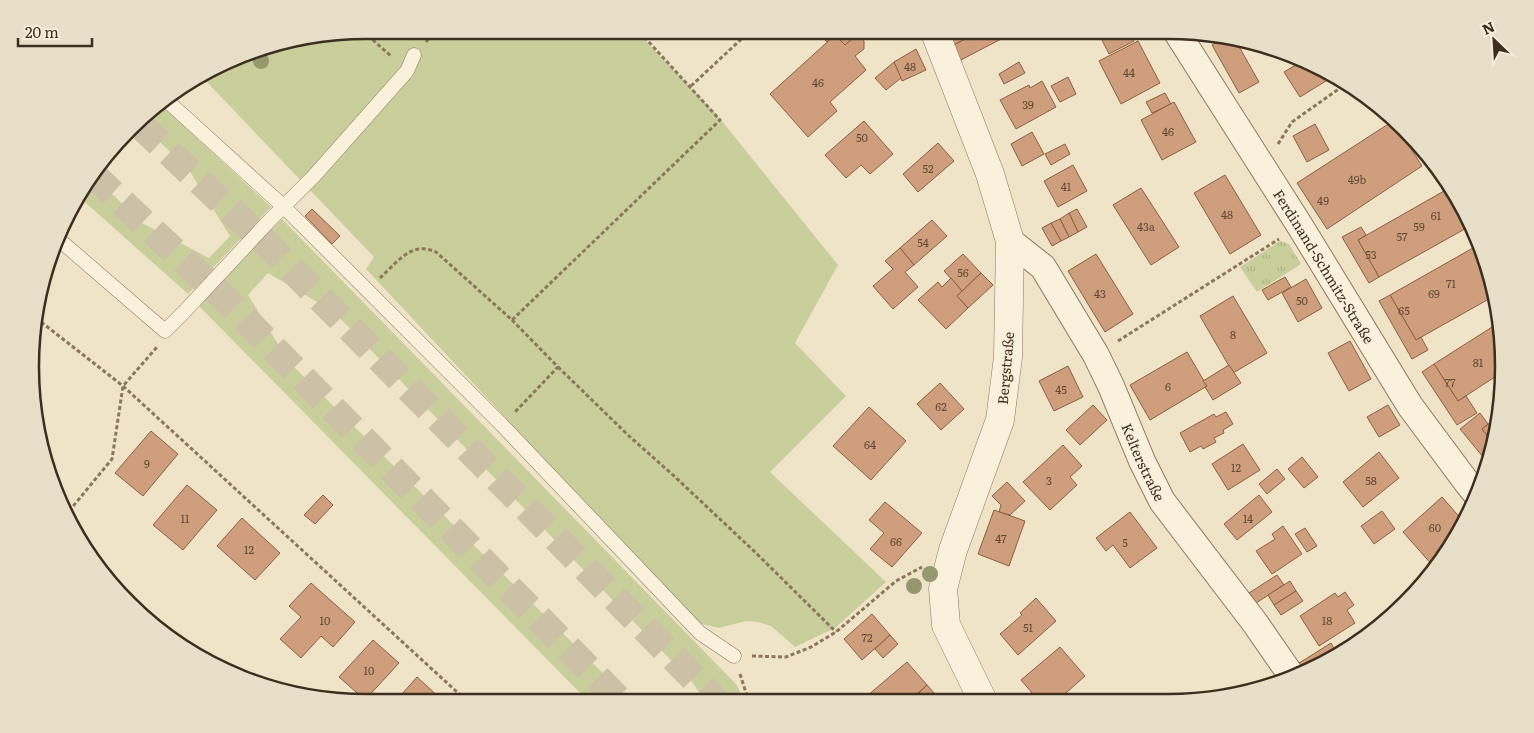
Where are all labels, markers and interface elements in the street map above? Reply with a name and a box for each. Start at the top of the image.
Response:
scale bar [18,15,91,47]
north arrow [1469,15,1519,65]
text: N [1479,16,1498,39]
text: 20 m [25,20,59,43]
house number: 48 [904,58,916,74]
house number: 44 [1123,64,1135,80]
house number: 46 [812,74,824,90]
house number: 39 [1022,96,1034,112]
house number: 46 [1162,123,1174,139]
house number: 50 [856,129,868,145]
house number: 52 [922,160,934,176]
house number: 49b [1348,171,1367,187]
house number: 41 [1061,178,1072,194]
street label: Ferdinand-Schmitz-Straße [1269,185,1379,347]
house number: 49 [1317,192,1329,208]
house number: 48 [1221,206,1233,222]
house number: 61 [1431,207,1442,223]
house number: 43a [1137,218,1155,234]
house number: 59 [1413,218,1425,234]
house number: 57 [1396,228,1408,244]
house number: 54 [917,234,929,250]
house number: 53 [1365,246,1377,262]
house number: 56 [957,264,969,280]
house number: 71 [1446,275,1457,291]
house number: 43 [1094,285,1106,301]
house number: 69 [1428,285,1440,301]
house number: 50 [1296,292,1308,308]
house number: 65 [1398,302,1410,318]
house number: 8 [1230,326,1236,342]
street label: Bergstraße [992,331,1018,405]
house number: 81 [1473,354,1484,370]
house number: 77 [1444,374,1456,390]
house number: 6 [1165,378,1171,394]
house number: 45 [1055,381,1067,397]
house number: 62 [935,398,947,414]
street label: Kelterstraße [1117,420,1170,504]
house number: 64 [864,436,876,452]
house number: 9 [144,455,150,471]
house number: 12 [1231,459,1241,475]
house number: 3 [1046,472,1052,488]
house number: 58 [1365,472,1377,488]
house number: 11 [181,510,190,526]
house number: 14 [1243,510,1253,526]
house number: 60 [1429,519,1441,535]
house number: 47 [995,530,1007,546]
house number: 66 [890,533,902,549]
house number: 5 [1122,534,1128,550]
house number: 12 [244,541,254,557]
house number: 10 [320,612,330,628]
house number: 18 [1322,612,1332,628]
house number: 51 [1023,619,1034,635]
house number: 72 [861,629,873,645]
house number: 10 [364,662,374,678]

